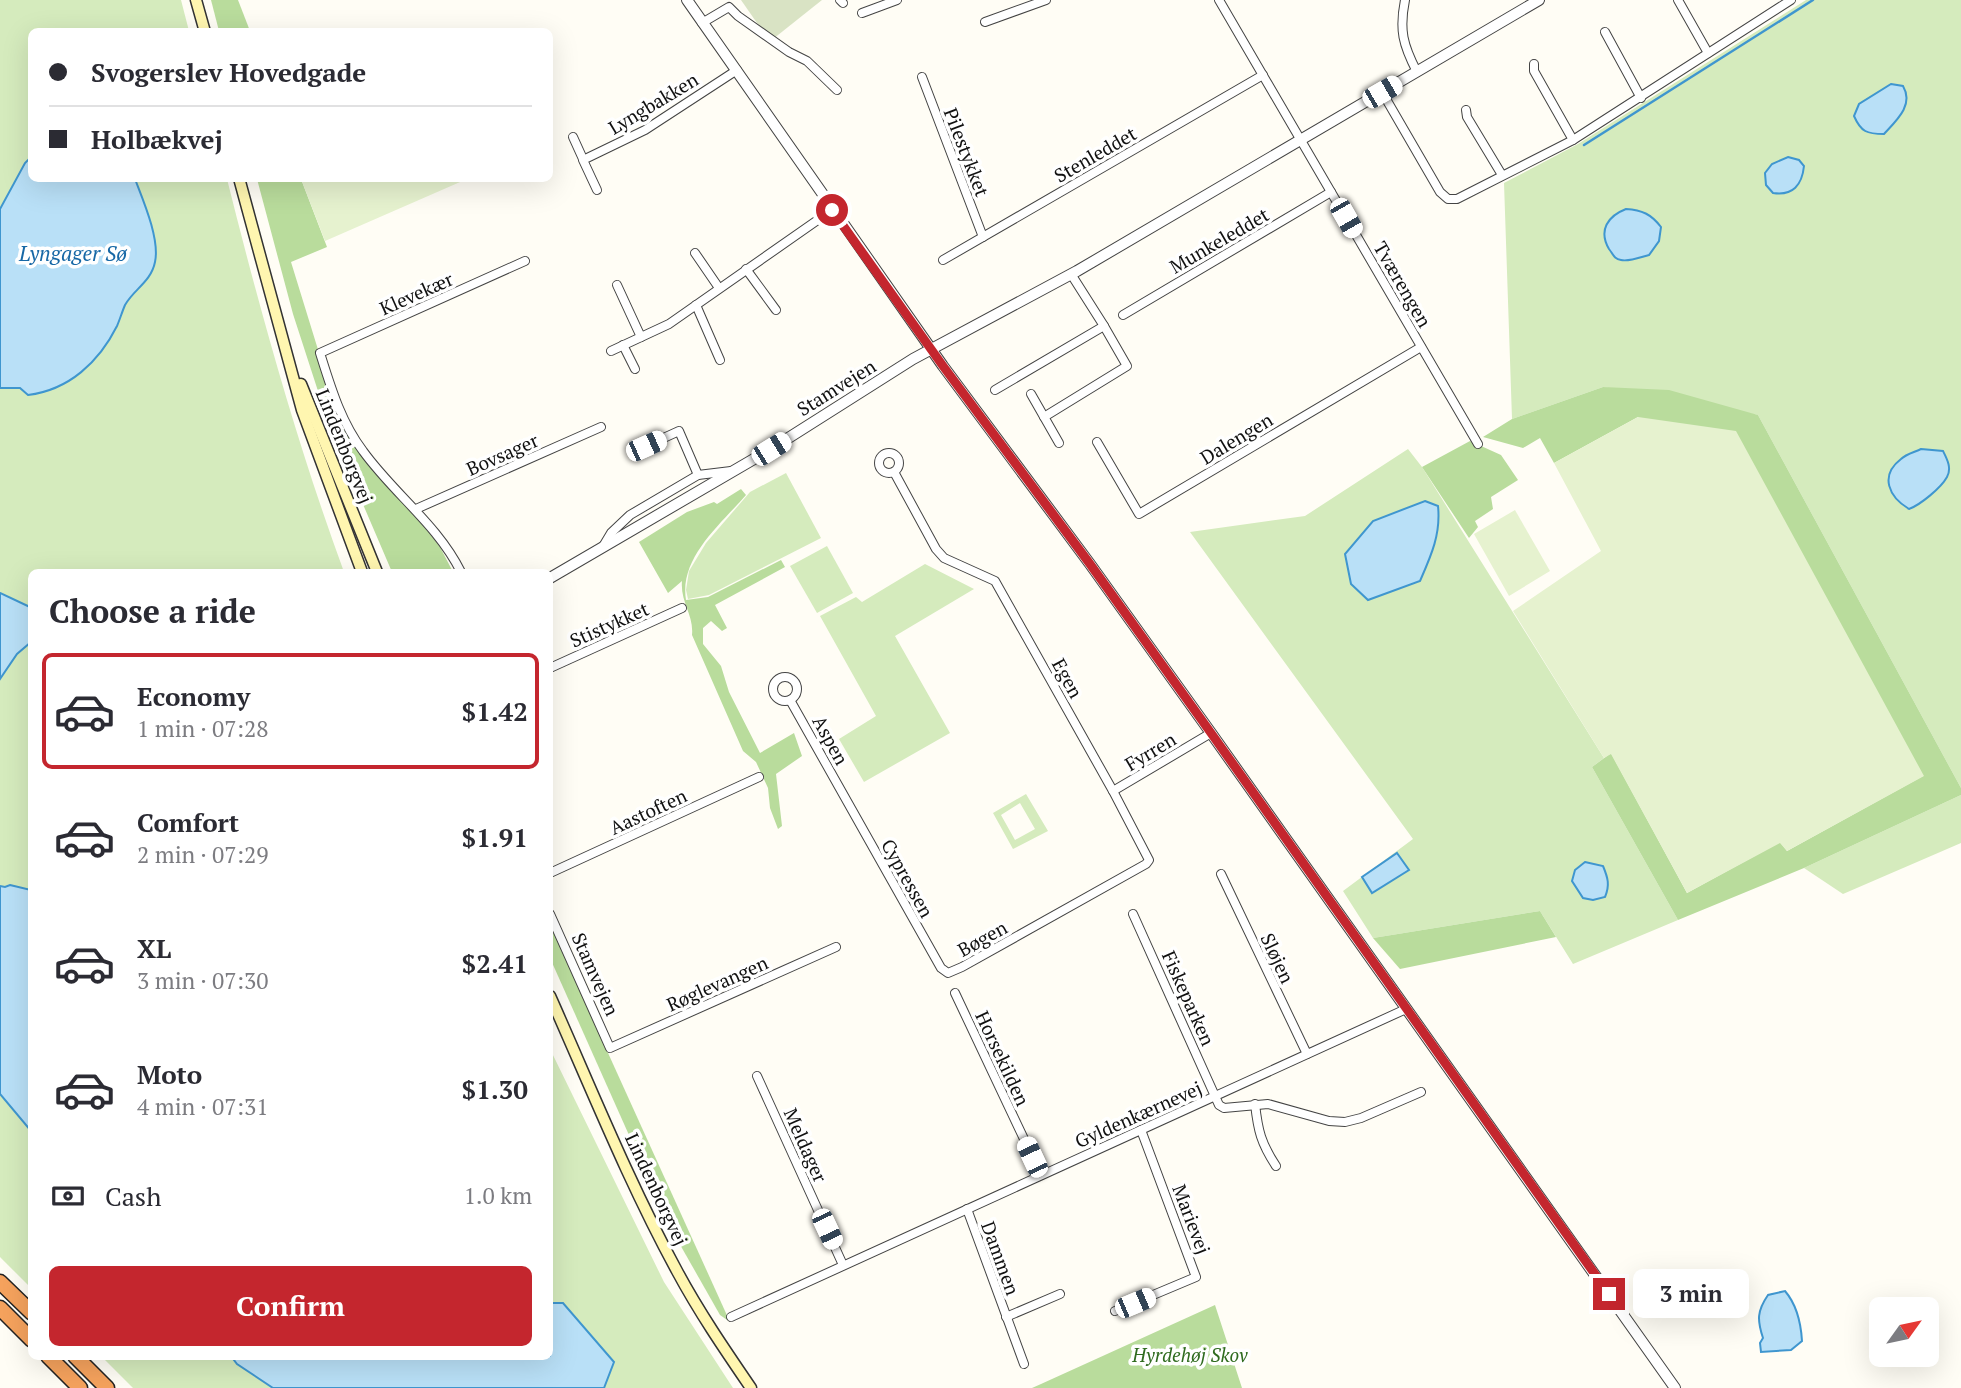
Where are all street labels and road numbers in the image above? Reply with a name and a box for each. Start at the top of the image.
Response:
street label: Lyngbakken [603,66,703,140]
street label: Pilestykket [939,104,995,200]
street label: Stenleddet [1049,120,1141,188]
street label: Munkeleddet [1165,201,1273,279]
street label: Tværengen [1368,237,1438,331]
street label: Klevekær [375,265,457,320]
street label: Stamvejen [792,353,880,421]
street label: Lindenborgvej [311,385,379,507]
street label: Dalengen [1195,407,1277,469]
street label: Bovsager [462,427,543,481]
street label: Stistykket [566,596,652,652]
street label: Egen [1047,654,1089,702]
street label: Aspen [807,711,855,769]
street label: Fyrren [1120,726,1180,776]
street label: Aastoften [605,782,691,840]
street label: Cypressen [876,834,940,922]
street label: Bøgen [953,914,1011,962]
street label: Stamvejen [567,929,625,1019]
street label: Sløjen [1256,929,1300,987]
street label: Fiskeparken [1157,947,1221,1049]
street label: Røglevangen [662,950,772,1016]
street label: Horsekilden [970,1006,1036,1110]
street label: Gyldenkærnevej [1071,1075,1205,1153]
street label: Meldager [779,1104,834,1187]
street label: Lindenborgvej [620,1129,694,1249]
street label: Marievej [1167,1181,1217,1257]
street label: Dammen [976,1218,1026,1298]

